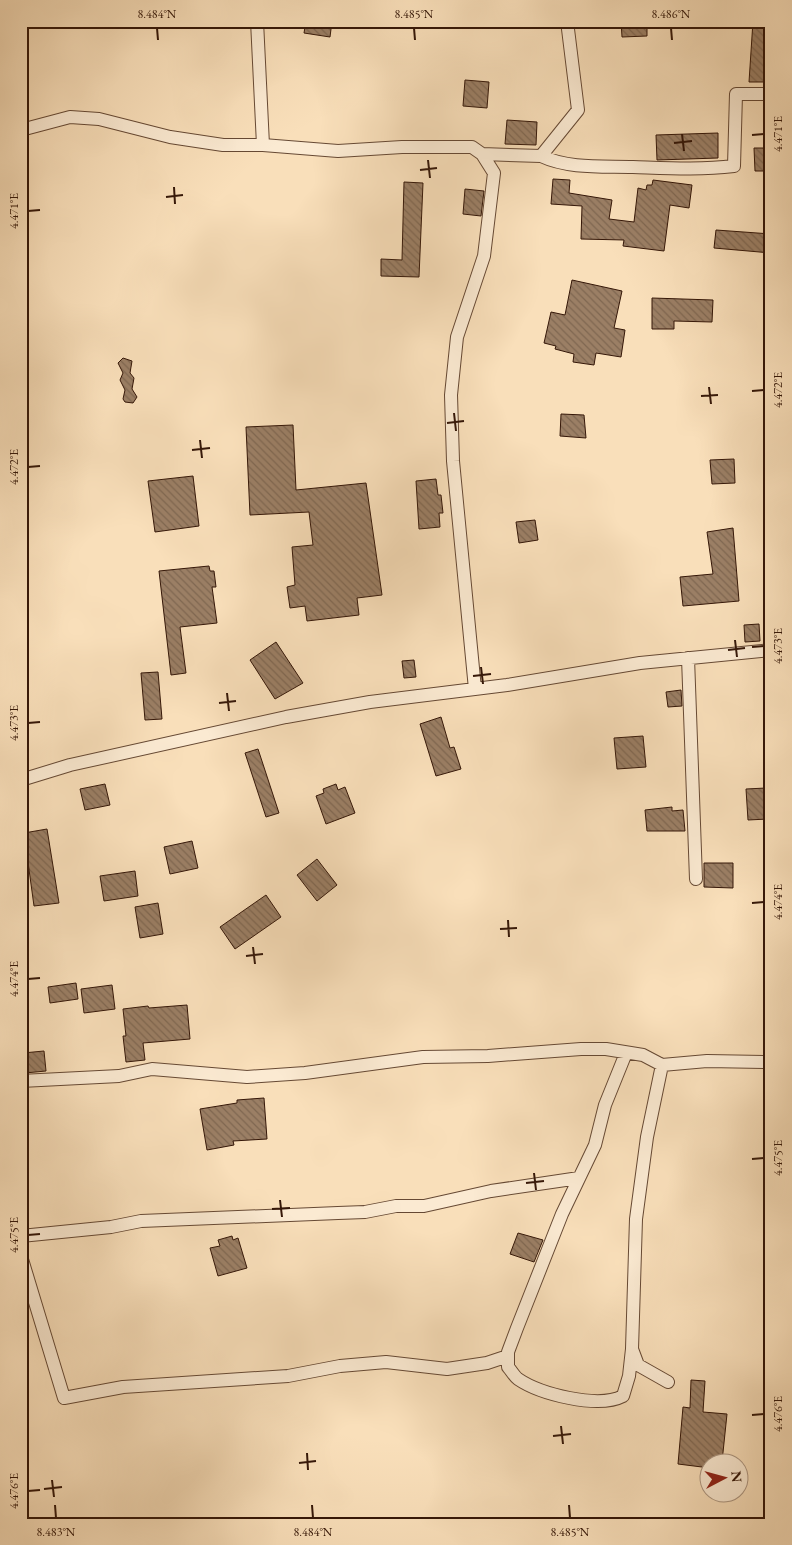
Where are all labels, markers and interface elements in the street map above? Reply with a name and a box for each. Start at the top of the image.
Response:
text: 8.484°N [138,6,177,22]
text: 8.485°N [395,6,434,22]
text: 8.486°N [652,6,691,22]
text: 4.471°E [770,116,786,152]
text: 4.471°E [6,193,22,229]
text: 4.472°E [770,372,786,408]
text: 4.472°E [6,449,22,485]
text: 4.473°E [770,628,786,664]
text: 4.473°E [6,705,22,741]
text: 4.474°E [770,884,786,920]
text: 4.474°E [6,961,22,997]
text: 4.475°E [770,1140,786,1176]
text: 4.475°E [6,1217,22,1253]
text: 4.476°E [770,1396,786,1432]
north arrow [700,1452,750,1502]
text: N [727,1470,747,1484]
text: 4.476°E [6,1473,22,1509]
text: 8.483°N [37,1524,76,1540]
text: 8.484°N [294,1524,333,1540]
text: 8.485°N [551,1524,590,1540]

